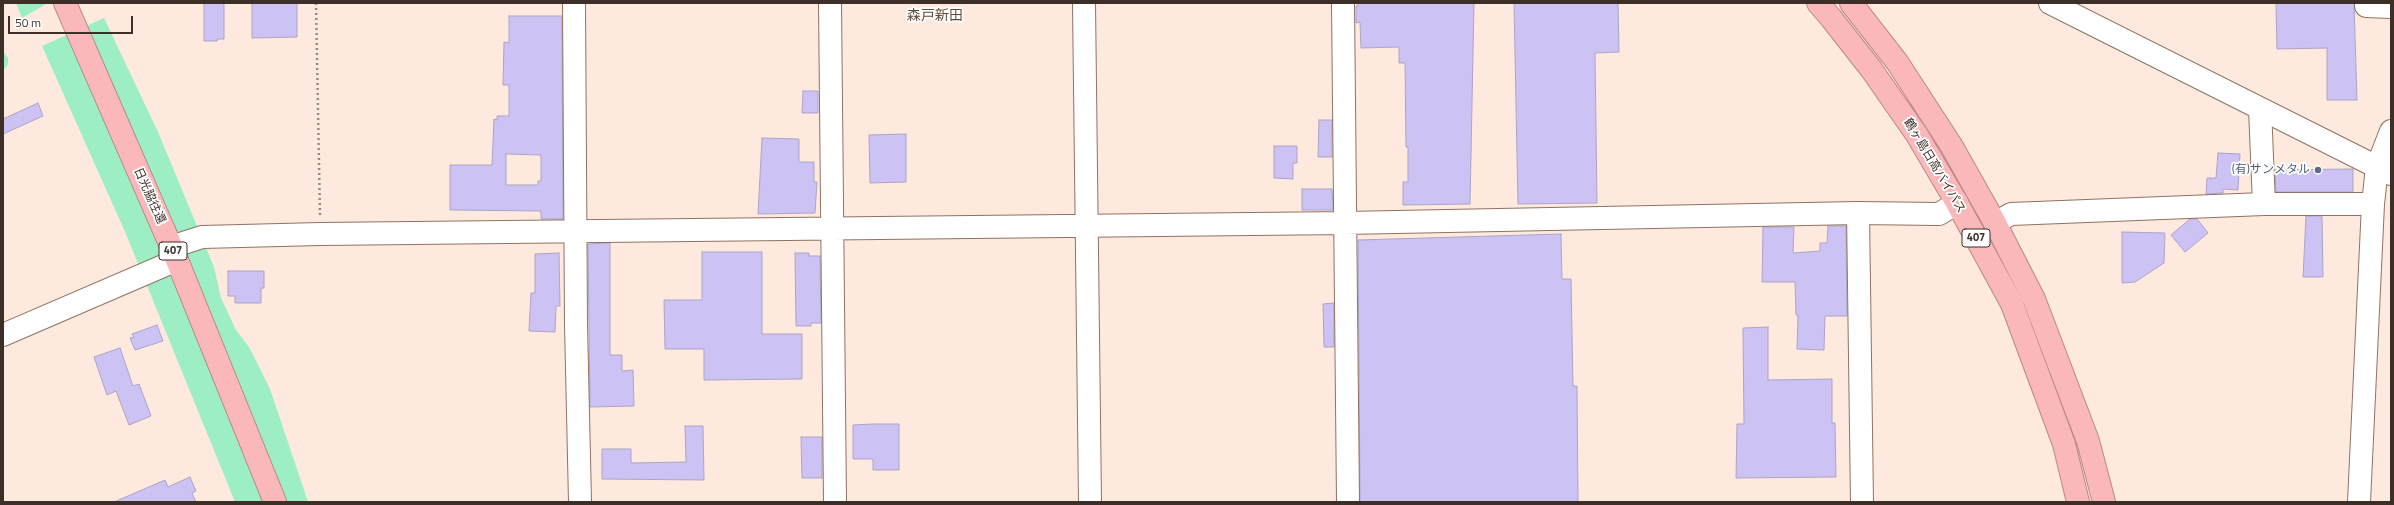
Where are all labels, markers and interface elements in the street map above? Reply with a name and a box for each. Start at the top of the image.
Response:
scale bar [10,8,135,34]
district label: 森戸新田 [907,9,963,25]
text: 50 m [15,13,41,32]
street label: 鶴ヶ島日高バイパス [1900,116,1968,216]
place label: (有)サンメタル [2232,163,2310,177]
marker: (有)サンメタル [2313,165,2323,175]
street label: 日光脇往還 [130,166,168,226]
road number: 407 [1962,229,1990,247]
road number: 407 [159,242,187,260]

